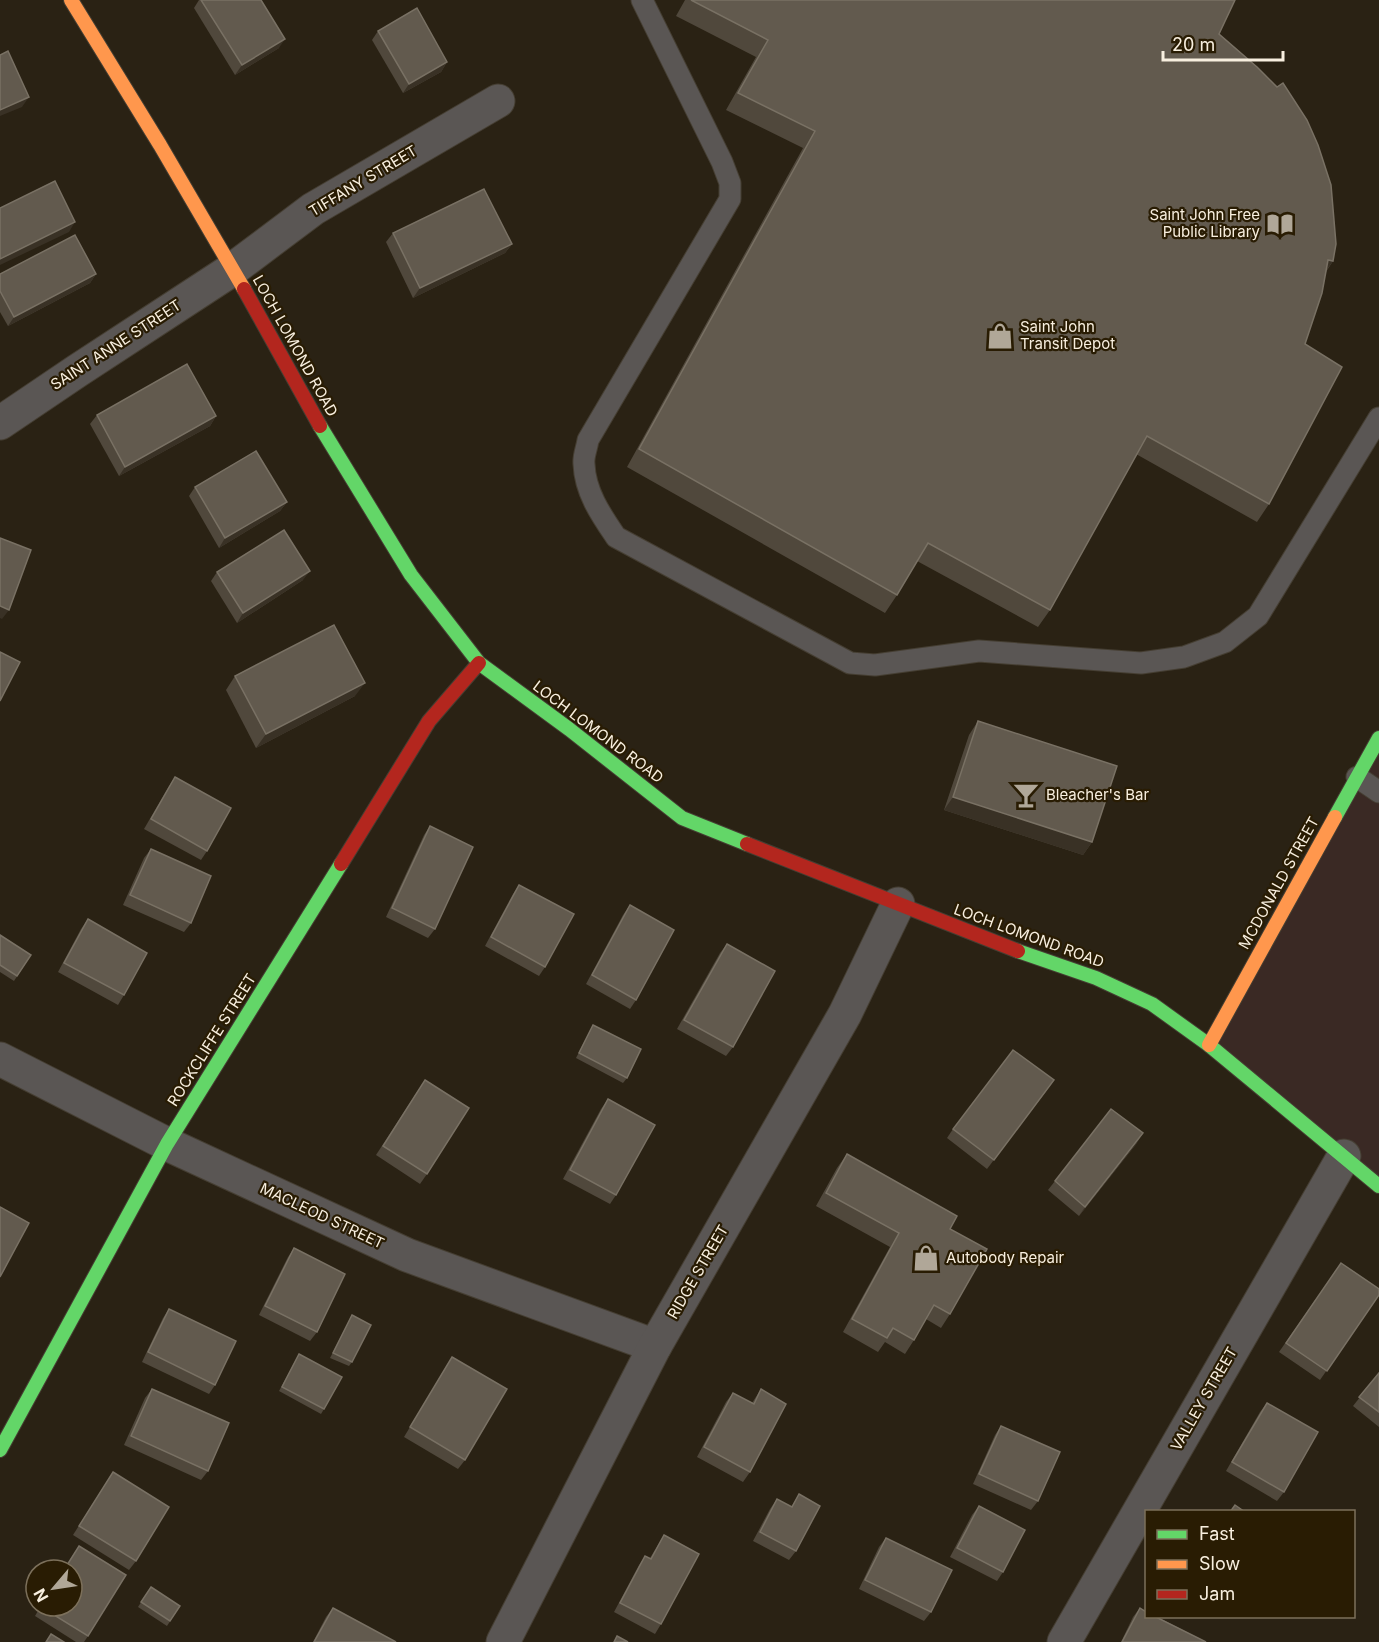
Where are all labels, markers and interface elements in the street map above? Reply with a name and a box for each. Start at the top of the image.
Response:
scale bar [1163,24,1283,62]
text: 20 m [1172,34,1215,55]
street label: TIFFANY STREET [305,141,420,220]
place label: Saint John Free Public Library [1150,205,1261,241]
library icon: Saint John Free Public Library [1265,209,1295,239]
street label: LOCH LOMOND ROAD [249,272,342,420]
street label: SAINT ANNE STREET [47,295,185,394]
place label: Saint John Transit Depot [1020,317,1115,353]
shop icon: Saint John Transit Depot [985,321,1015,351]
street label: LOCH LOMOND ROAD [529,676,667,787]
bar icon: Bleacher's Bar [1011,780,1041,810]
place label: Bleacher's Bar [1046,785,1149,804]
street label: MCDONALD STREET [1234,813,1323,952]
street label: LOCH LOMOND ROAD [951,899,1107,972]
street label: ROCKCLIFFE STREET [163,970,260,1110]
street label: MACLEOD STREET [257,1178,387,1253]
street label: RIDGE STREET [663,1221,732,1322]
shop icon: Autobody Repair [911,1243,941,1273]
place label: Autobody Repair [946,1248,1065,1267]
street label: VALLEY STREET [1166,1343,1241,1454]
legend [1145,1510,1355,1618]
text: Fast [1199,1523,1235,1544]
text: Slow [1199,1553,1240,1574]
north arrow [24,1558,84,1618]
text: Jam [1199,1583,1235,1604]
text: N [29,1585,53,1605]

